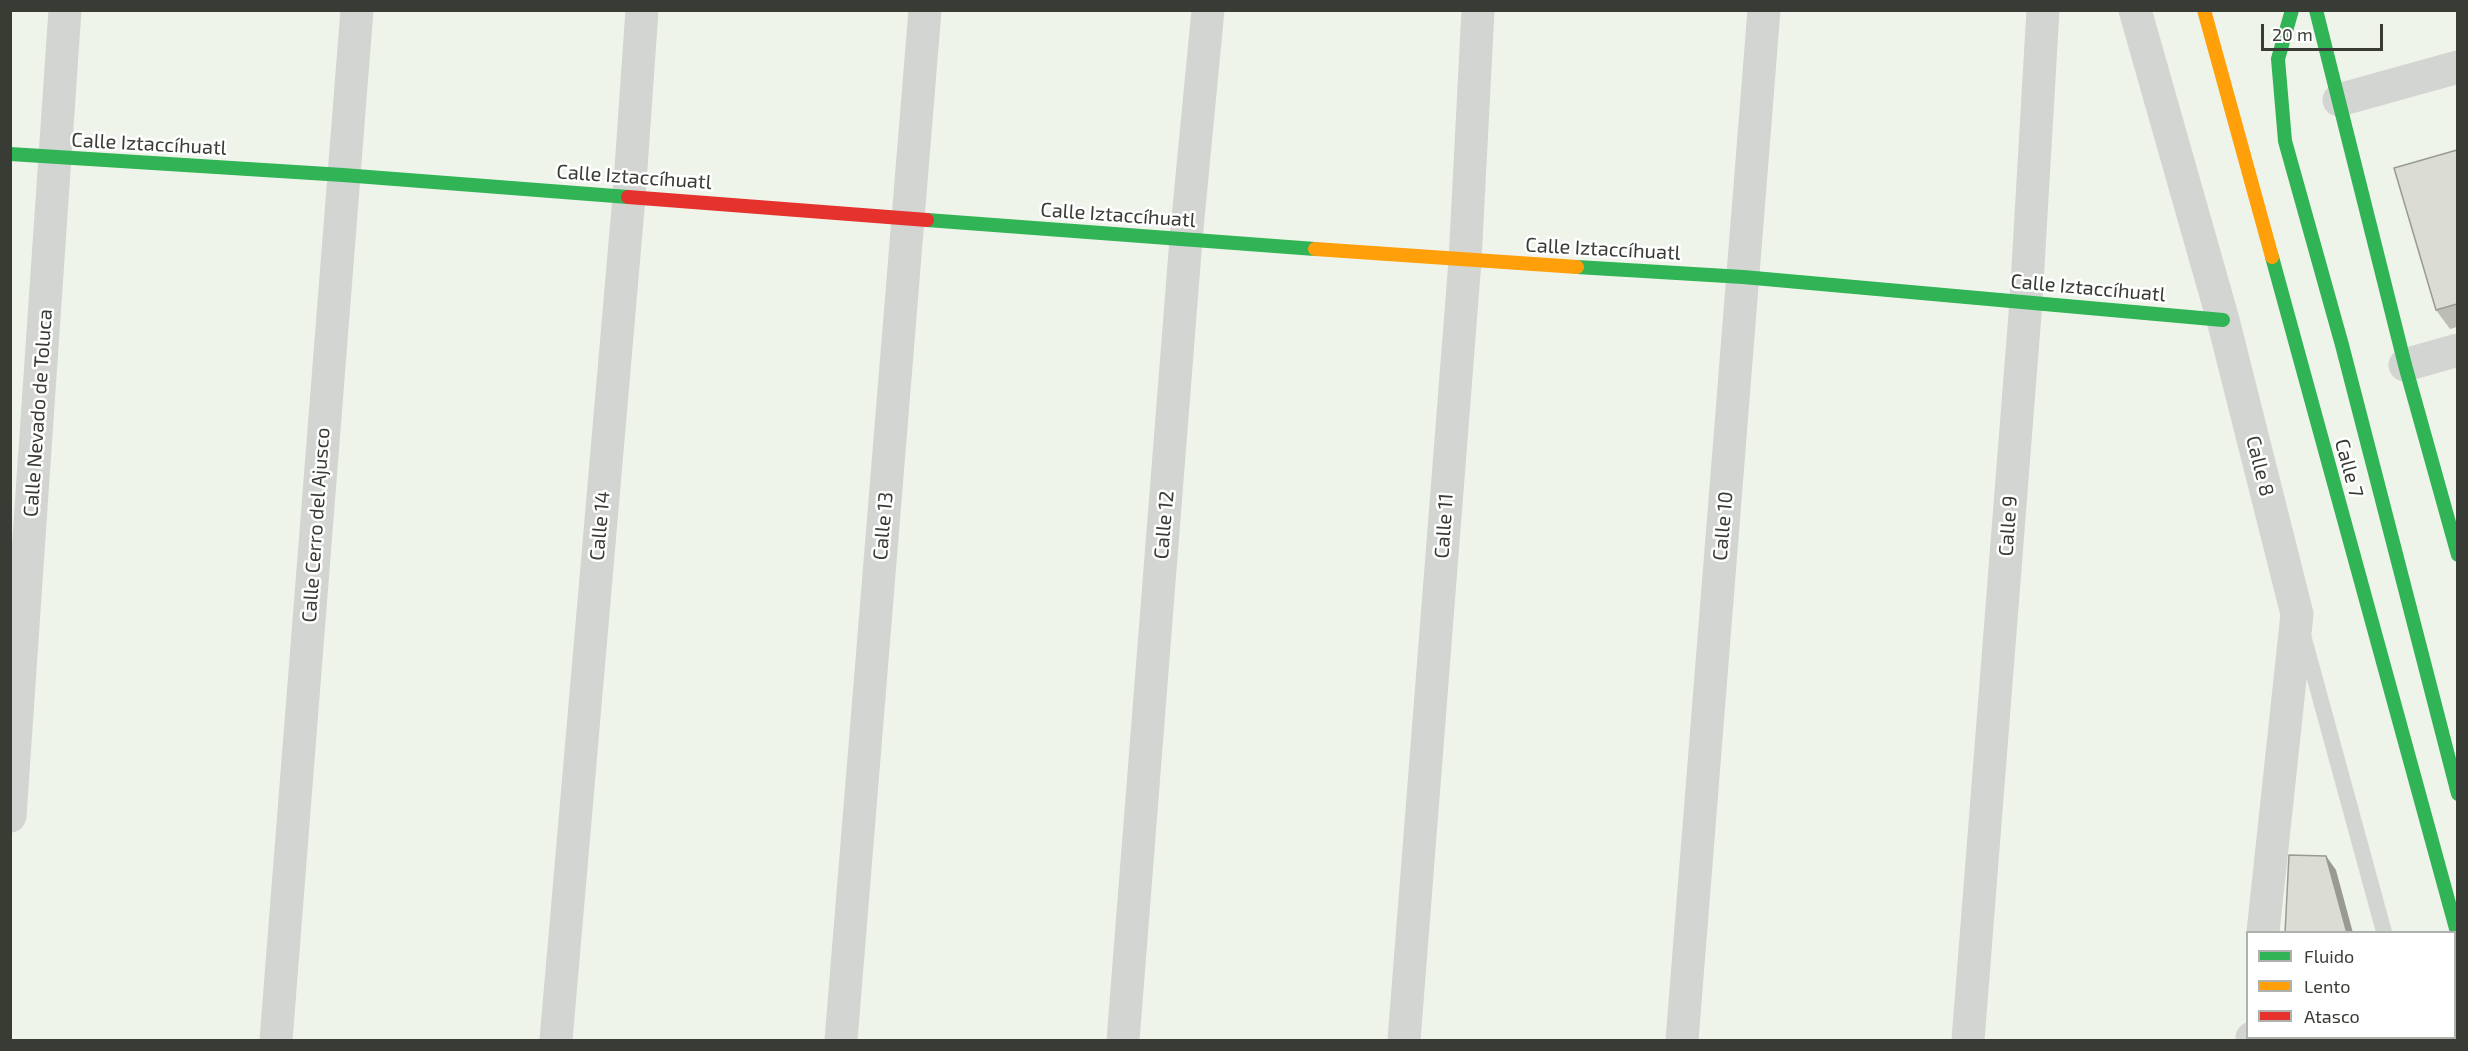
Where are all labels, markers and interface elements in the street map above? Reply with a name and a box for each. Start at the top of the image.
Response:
scale bar [2264,12,2386,50]
text: 20 m [2272,23,2313,45]
street label: Calle Iztaccíhuatl [71,128,227,160]
street label: Calle Iztaccíhuatl [556,160,712,194]
street label: Calle Iztaccíhuatl [1040,198,1196,232]
street label: Calle Iztaccíhuatl [1525,233,1681,265]
street label: Calle Iztaccíhuatl [2010,269,2166,307]
street label: Calle Nevado de Toluca [19,308,57,518]
street label: Calle Cerro del Ajusco [297,427,335,623]
street label: Calle 8 [2241,433,2279,499]
street label: Calle 7 [2330,436,2368,500]
street label: Calle 14 [585,490,615,562]
street label: Calle 12 [1149,490,1179,560]
street label: Calle 10 [1708,490,1738,562]
street label: Calle 13 [868,491,898,561]
street label: Calle 11 [1430,493,1458,559]
street label: Calle 9 [1994,495,2022,557]
legend [2246,931,2456,1039]
text: Fluido [2304,945,2354,967]
text: Lento [2304,975,2350,997]
text: Atasco [2304,1005,2360,1027]

